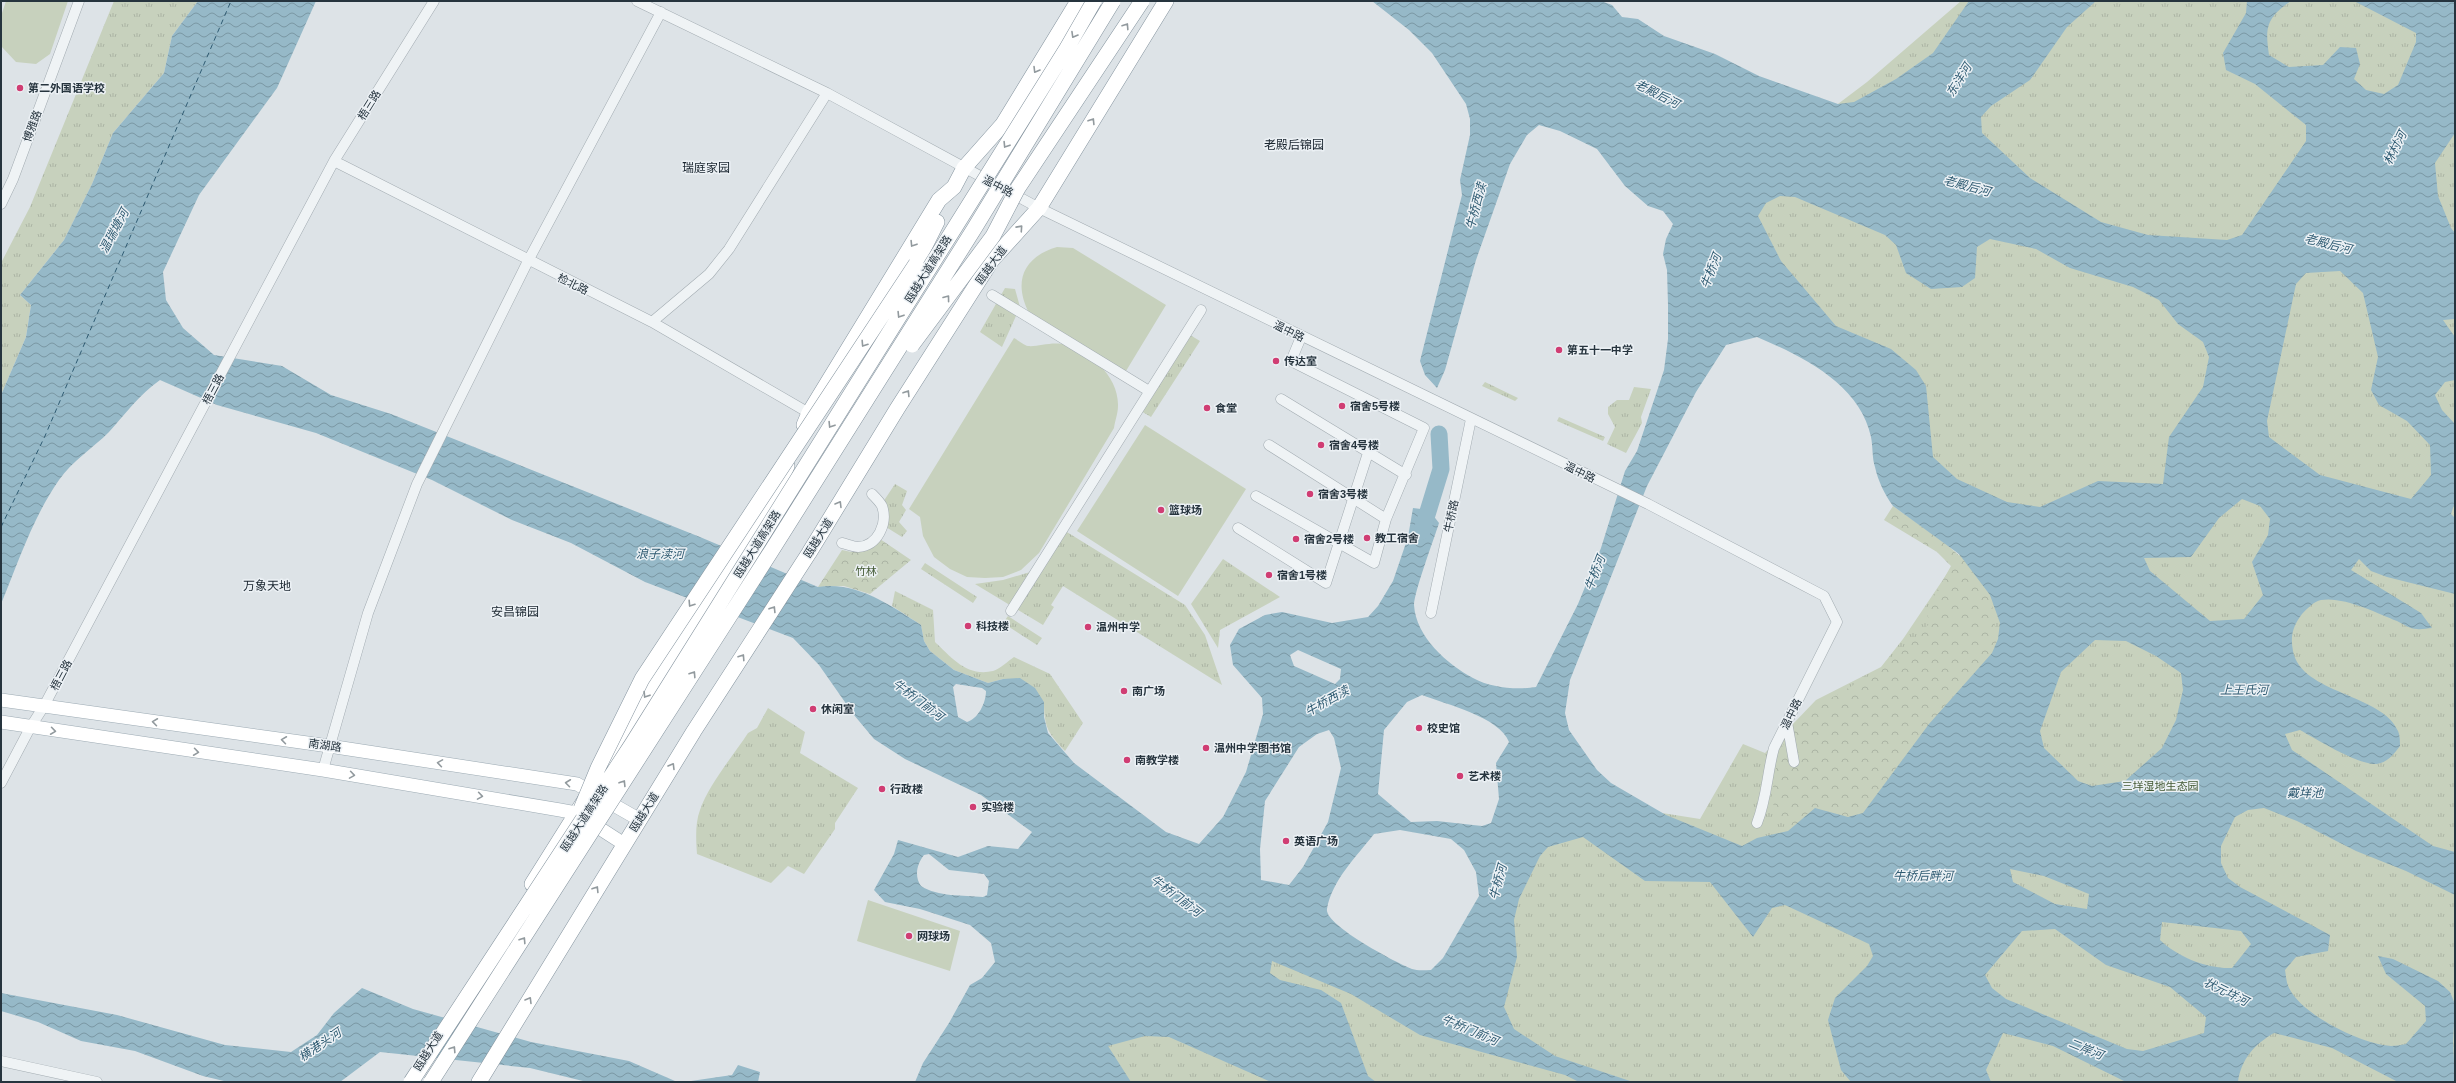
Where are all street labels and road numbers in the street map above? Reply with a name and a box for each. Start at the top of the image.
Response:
street label: 梧三路 [355,88,383,122]
street label: 博雅路 [21,108,43,144]
street label: 温中路 [981,173,1015,199]
street label: 瓯越大道高架路 [903,233,953,305]
street label: 瓯越大道 [973,244,1009,286]
street label: 检北路 [556,271,590,297]
street label: 温中路 [1272,318,1306,344]
street label: 梧三路 [200,372,226,406]
street label: 温中路 [1563,459,1597,485]
street label: 牛桥路 [1442,499,1460,533]
street label: 瓯越大道高架路 [732,508,782,580]
street label: 瓯越大道 [801,516,835,560]
street label: 梧三路 [48,658,74,692]
street label: 温中路 [1778,697,1804,731]
street label: 南湖路 [308,737,342,753]
street label: 瓯越大道高架路 [558,782,610,854]
street label: 瓯越大道 [627,790,661,834]
street label: 瓯越大道 [411,1029,445,1073]

